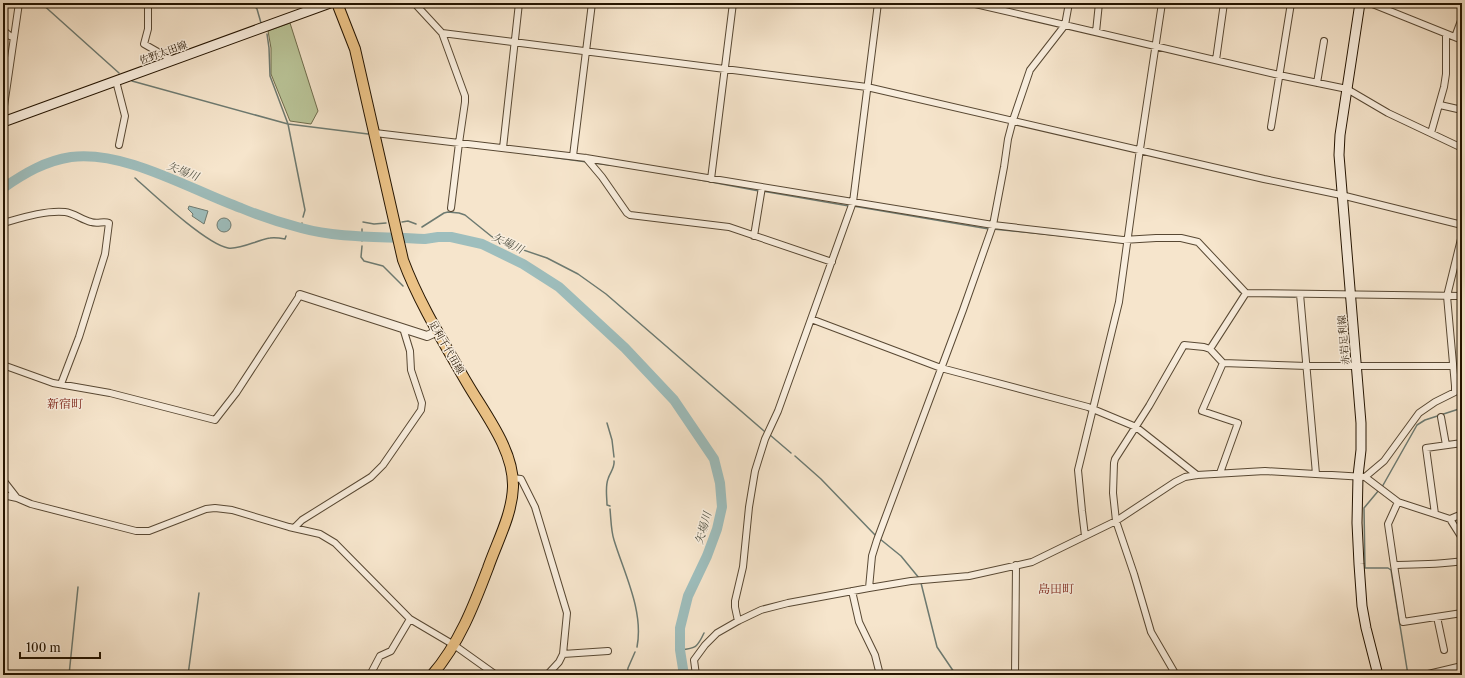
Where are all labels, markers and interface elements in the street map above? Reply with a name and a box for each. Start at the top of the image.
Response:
street label: 佐野太田線 [137,38,189,67]
water label: 矢場川 [165,159,202,184]
water label: 矢場川 [490,230,527,257]
street label: 赤岩足利線 [1335,314,1352,365]
street label: 足利千代田線 [426,318,467,376]
district label: 新宿町 [47,396,83,411]
water label: 矢場川 [692,509,715,546]
district label: 島田町 [1038,581,1074,596]
scale bar [20,634,100,660]
text: 100 m [26,640,61,655]

